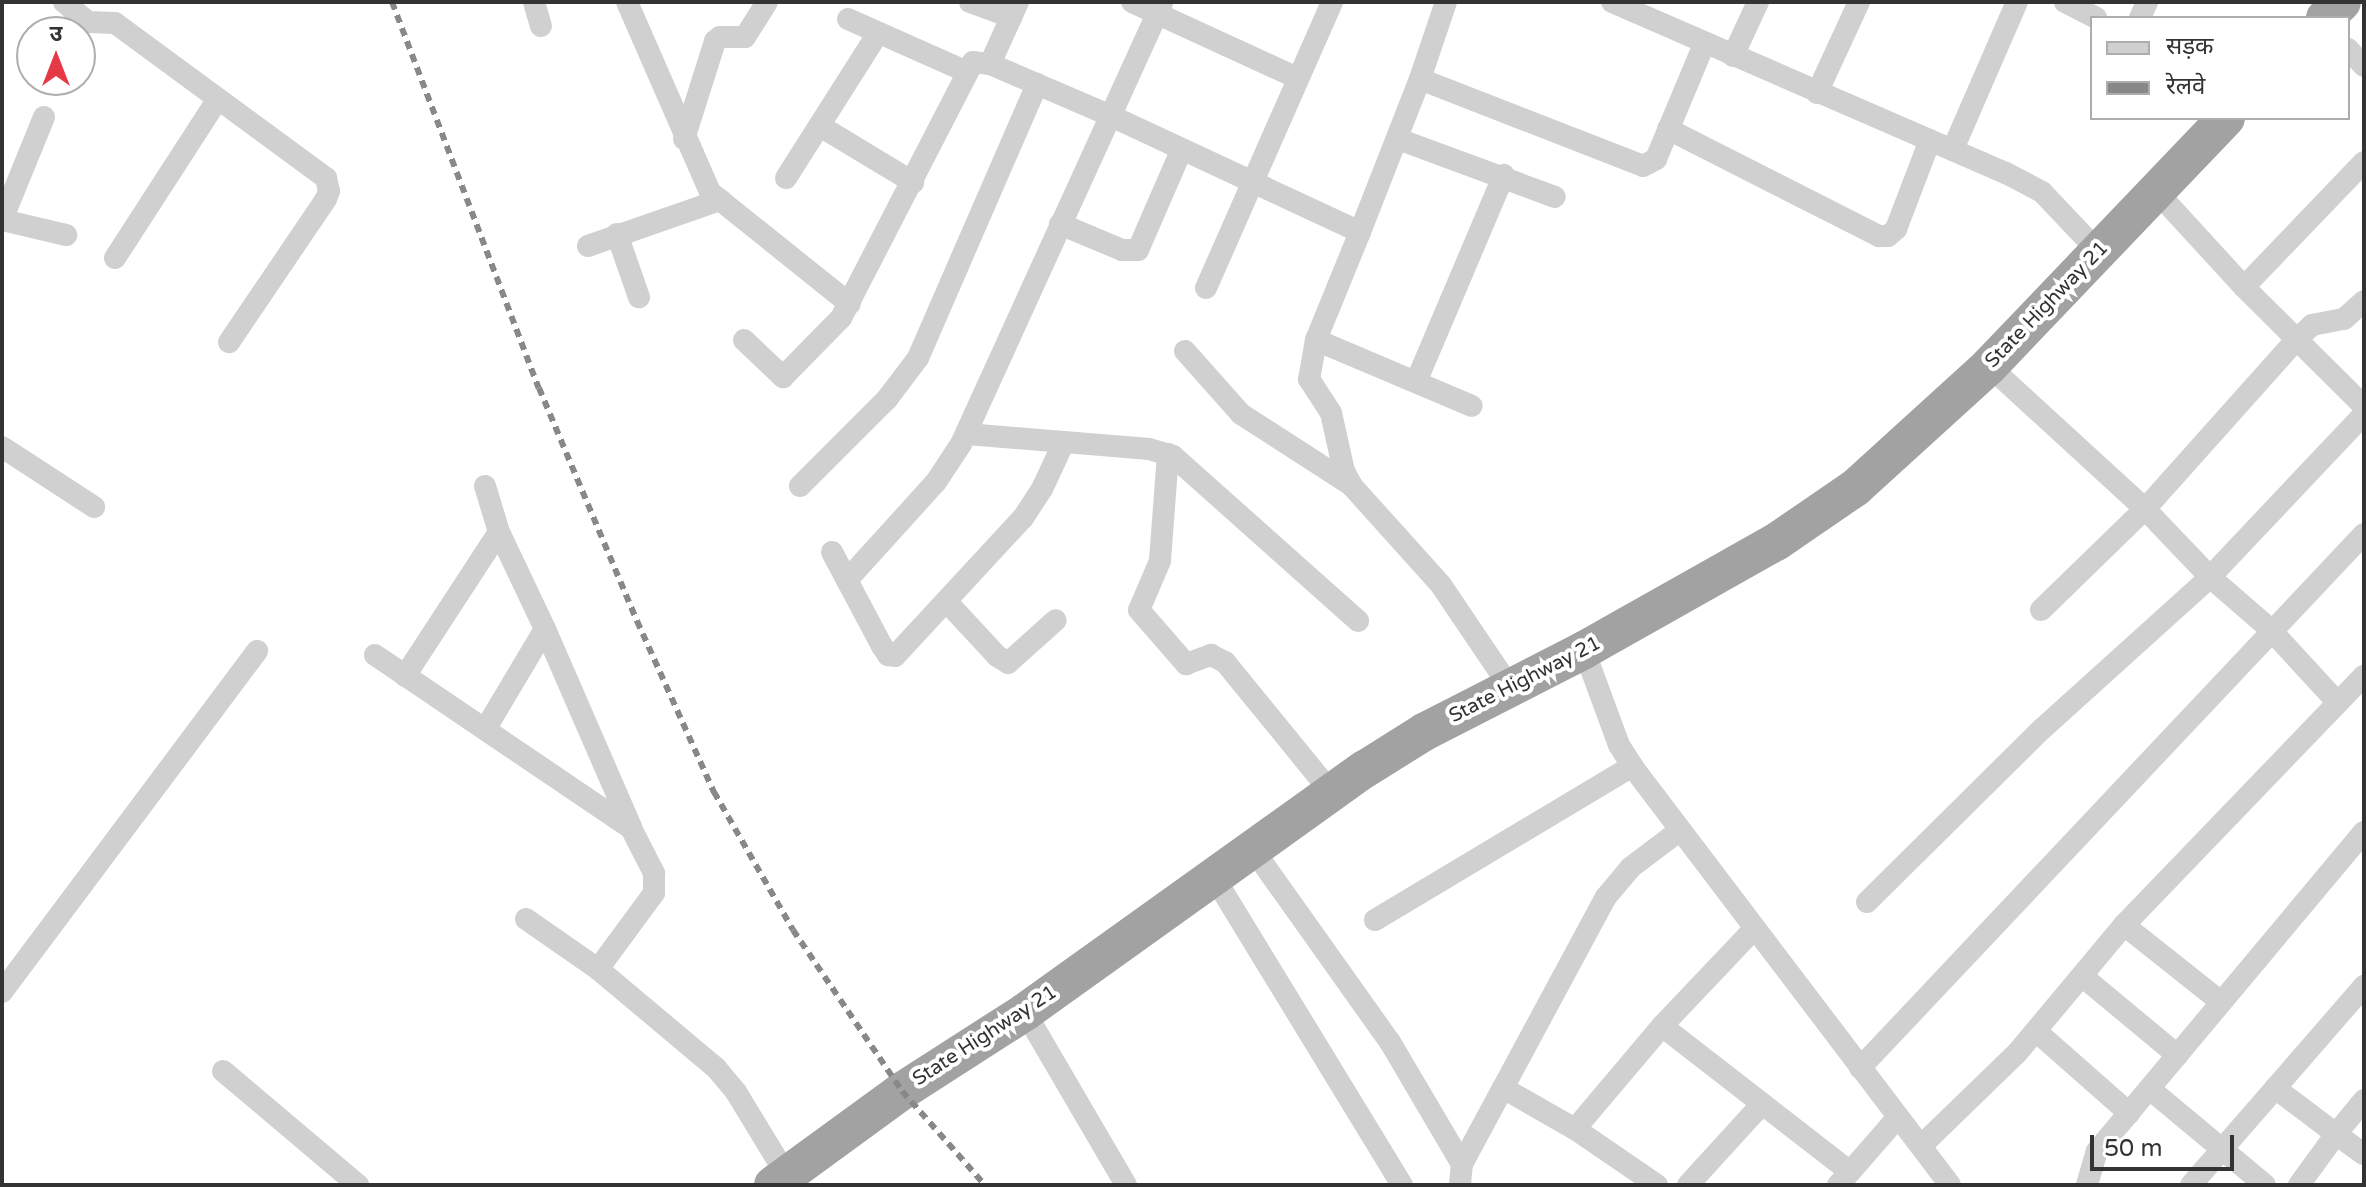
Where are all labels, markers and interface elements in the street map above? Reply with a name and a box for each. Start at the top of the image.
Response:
north arrow [16,16,96,96]
legend [2090,16,2350,120]
text: उ [50,21,62,47]
text: सड़क [2166,32,2214,61]
text: रेलवे [2166,72,2205,101]
street label: State Highway 21 [1980,237,2114,373]
street label: State Highway 21 [1445,631,1605,729]
street label: State Highway 21 [908,980,1062,1092]
scale bar [2094,1119,2238,1169]
text: 50 m [2104,1134,2162,1163]

